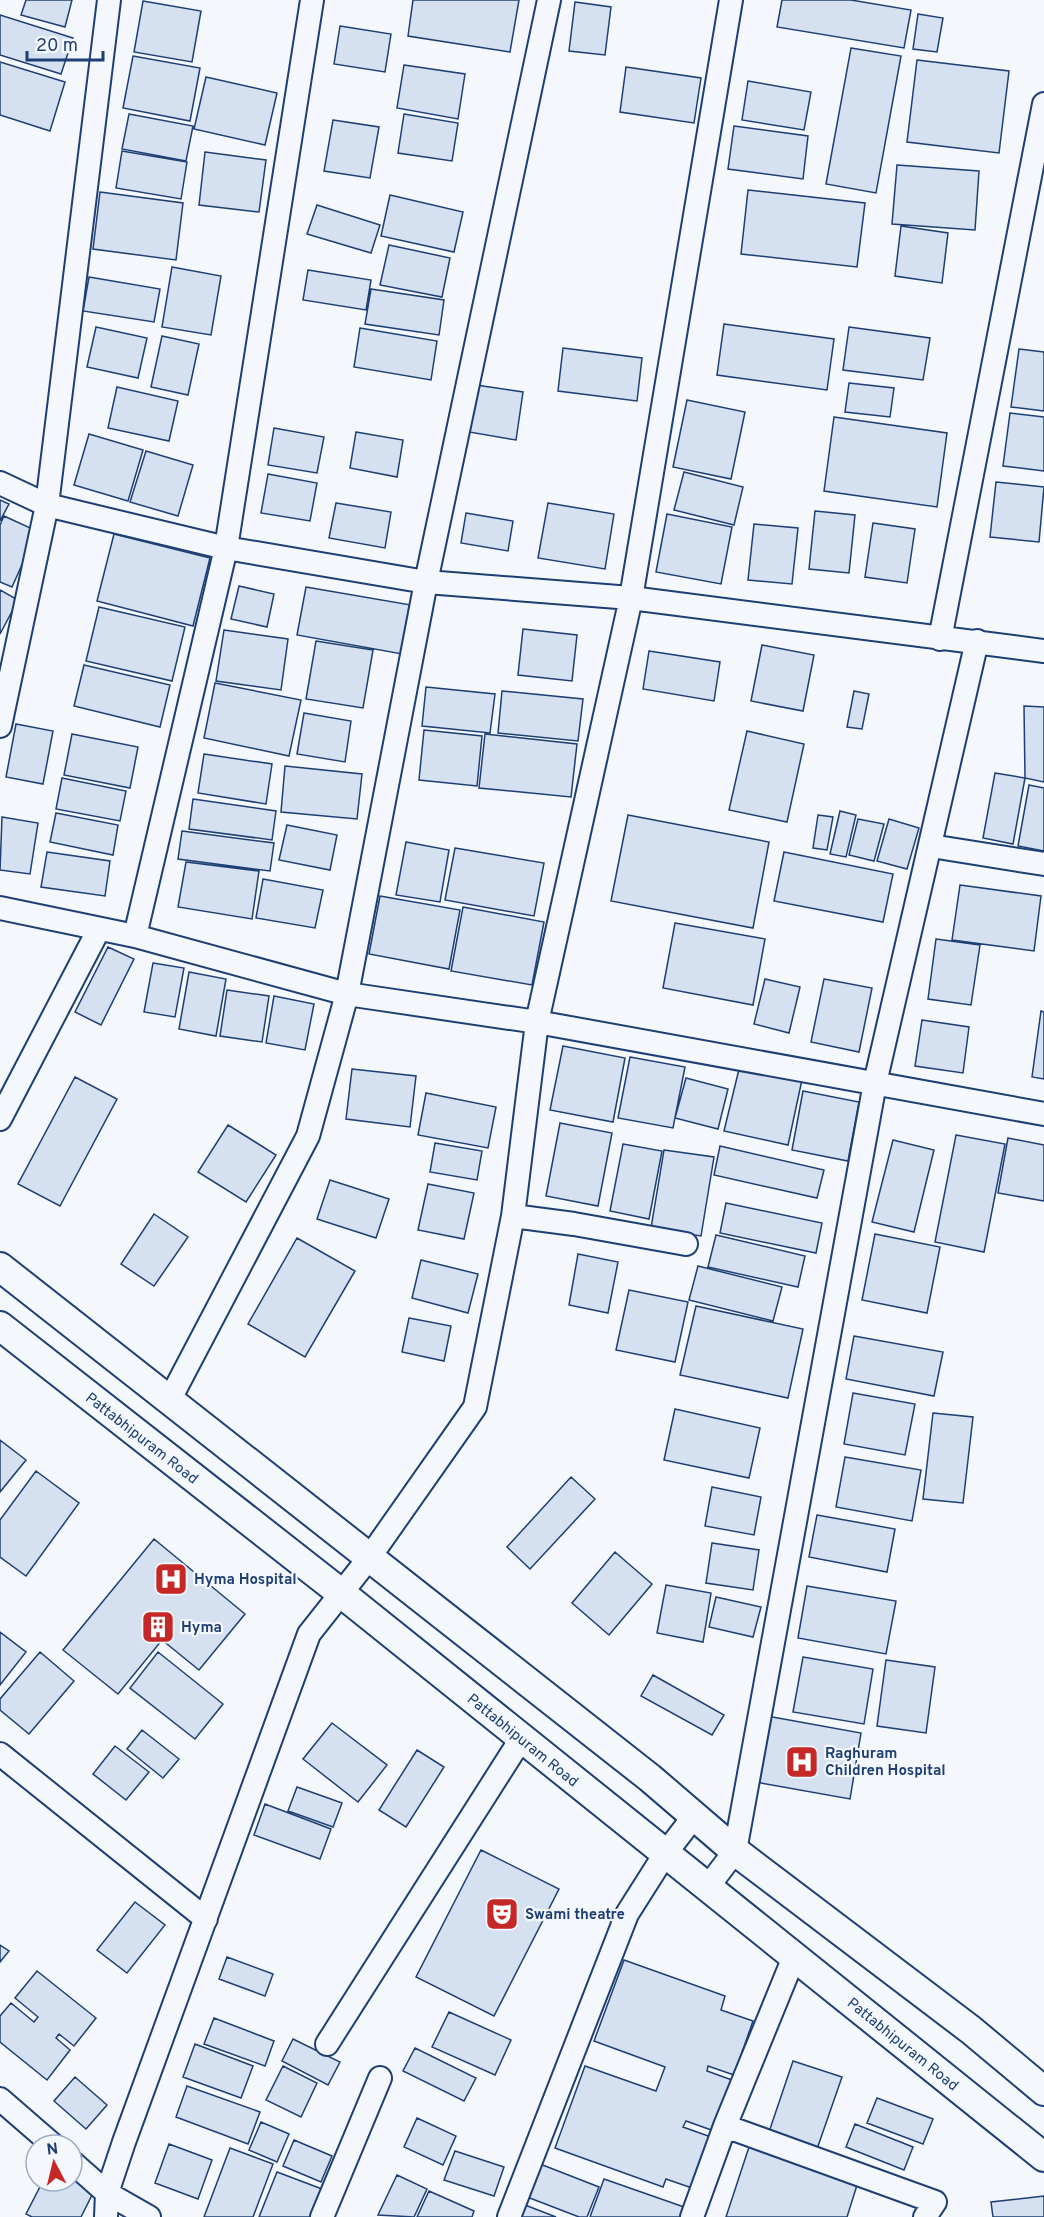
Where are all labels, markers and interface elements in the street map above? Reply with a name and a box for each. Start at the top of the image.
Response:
scale bar [27,24,104,62]
text: 20 m [36,35,78,58]
street label: Pattabhipuram Road [81,1389,201,1489]
hospital icon: Hyma Hospital [153,1561,189,1597]
place label: Hyma Hospital [194,1571,297,1590]
building icon: Hyma [140,1609,176,1645]
place label: Hyma [181,1619,222,1638]
street label: Pattabhipuram Road [462,1690,582,1792]
hospital icon: Raghuram Children Hospital [784,1744,820,1780]
place label: Raghuram Children Hospital [825,1745,946,1781]
theatre icon: Swami theatre [484,1896,520,1932]
place label: Swami theatre [525,1906,625,1925]
street label: Pattabhipuram Road [842,1994,962,2096]
north arrow [24,2133,84,2193]
text: N [45,2139,59,2161]

